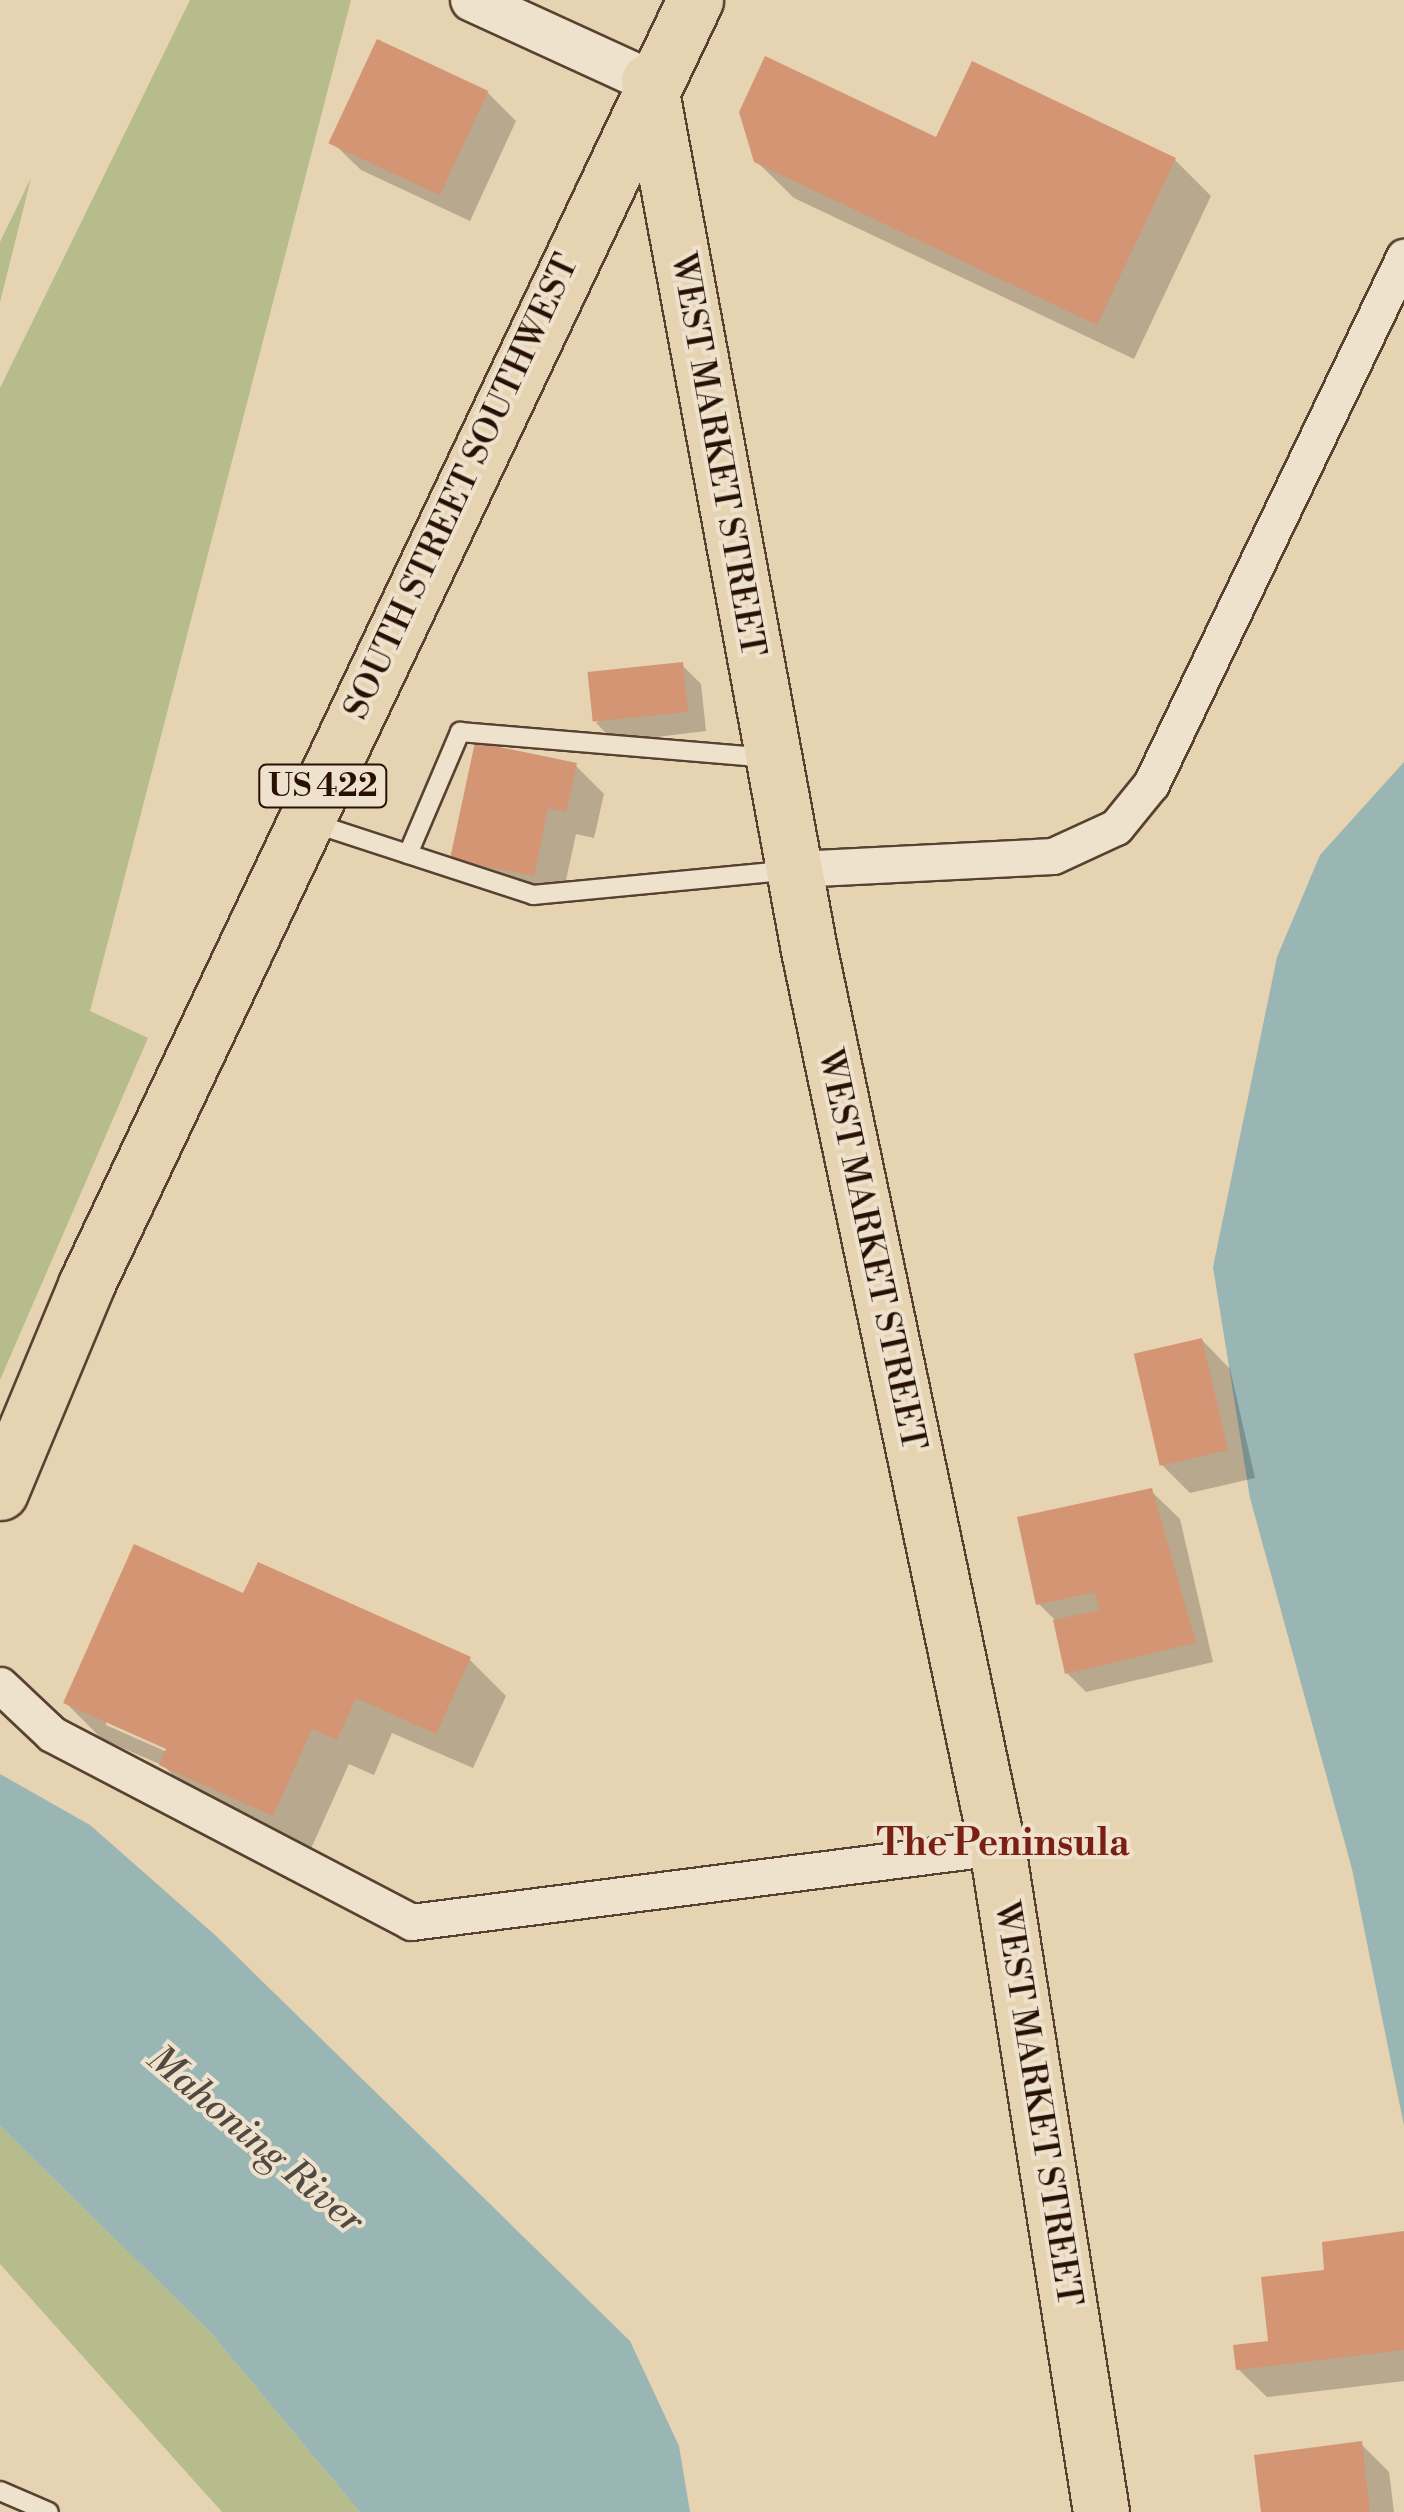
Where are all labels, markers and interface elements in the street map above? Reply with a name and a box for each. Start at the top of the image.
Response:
street label: SOUTH STREET SOUTHWEST [336,248,588,726]
street label: WEST MARKET STREET [661,250,773,660]
road number: US 422 [258,759,388,813]
street label: WEST MARKET STREET [808,1045,934,1455]
district label: The Peninsula [876,1821,1130,1867]
street label: WEST MARKET STREET [984,1899,1090,2309]
water label: Mahoning River [137,2036,373,2244]

